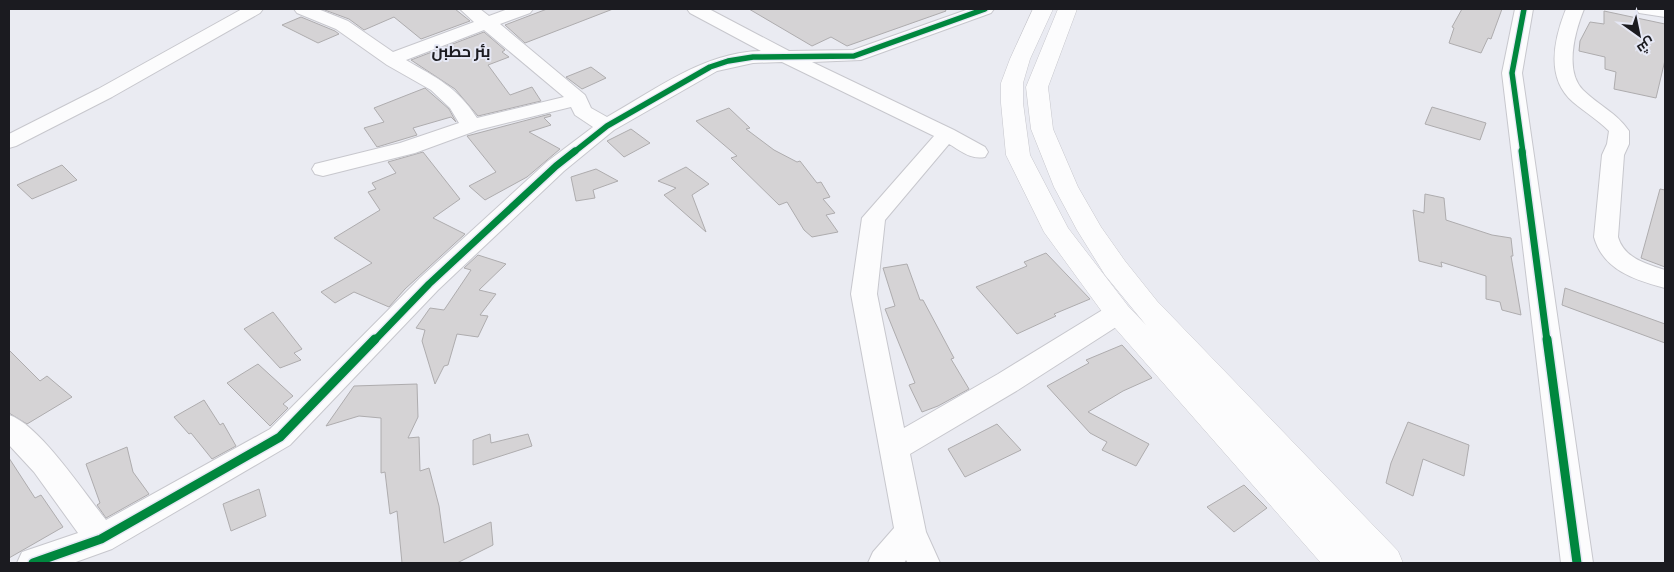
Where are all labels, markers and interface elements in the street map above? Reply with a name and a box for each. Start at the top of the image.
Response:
north arrow [1614,10,1664,60]
text: ش [1634,33,1658,58]
district label: بئر حطبن [432,42,490,61]

